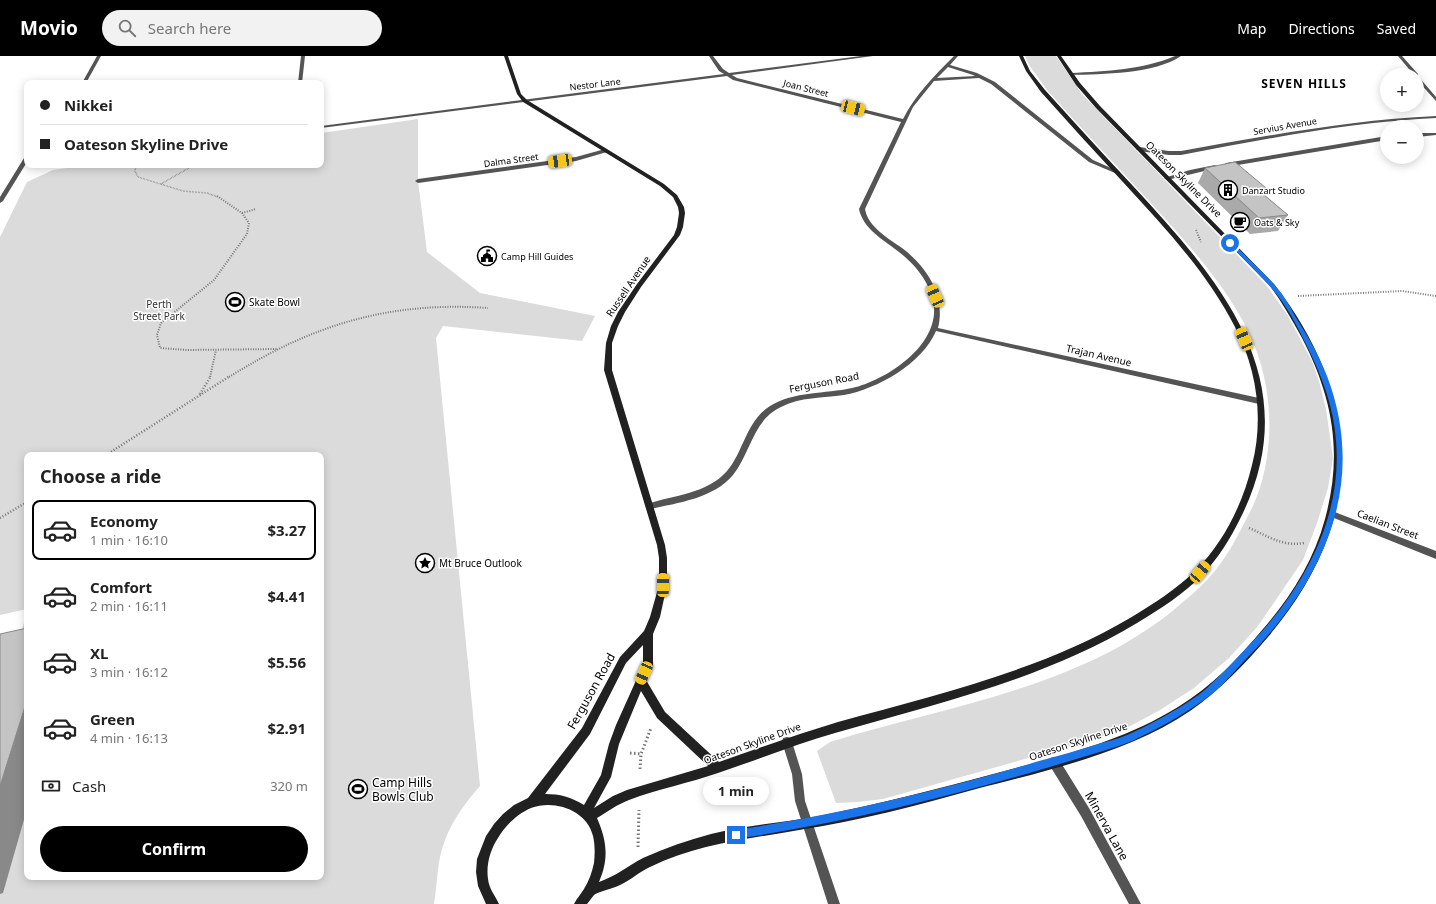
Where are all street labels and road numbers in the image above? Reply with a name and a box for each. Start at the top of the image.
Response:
street label: Nestor Lane [569,74,621,94]
street label: Joan Street [781,76,831,100]
street label: Servius Avenue [1252,114,1318,138]
street label: Oateson Skyline Drive [1143,138,1225,220]
street label: Dalma Street [483,150,540,170]
street label: Russell Avenue [602,253,654,319]
street label: Trajan Avenue [1065,341,1133,369]
street label: Ferguson Road [788,368,860,396]
street label: Caelian Street [1355,506,1421,542]
street label: Ferguson Road [563,650,619,732]
street label: Oateson Skyline Drive [1027,718,1129,763]
street label: Oateson Skyline Drive [701,719,803,767]
street label: Minerva Lane [1081,789,1133,864]

